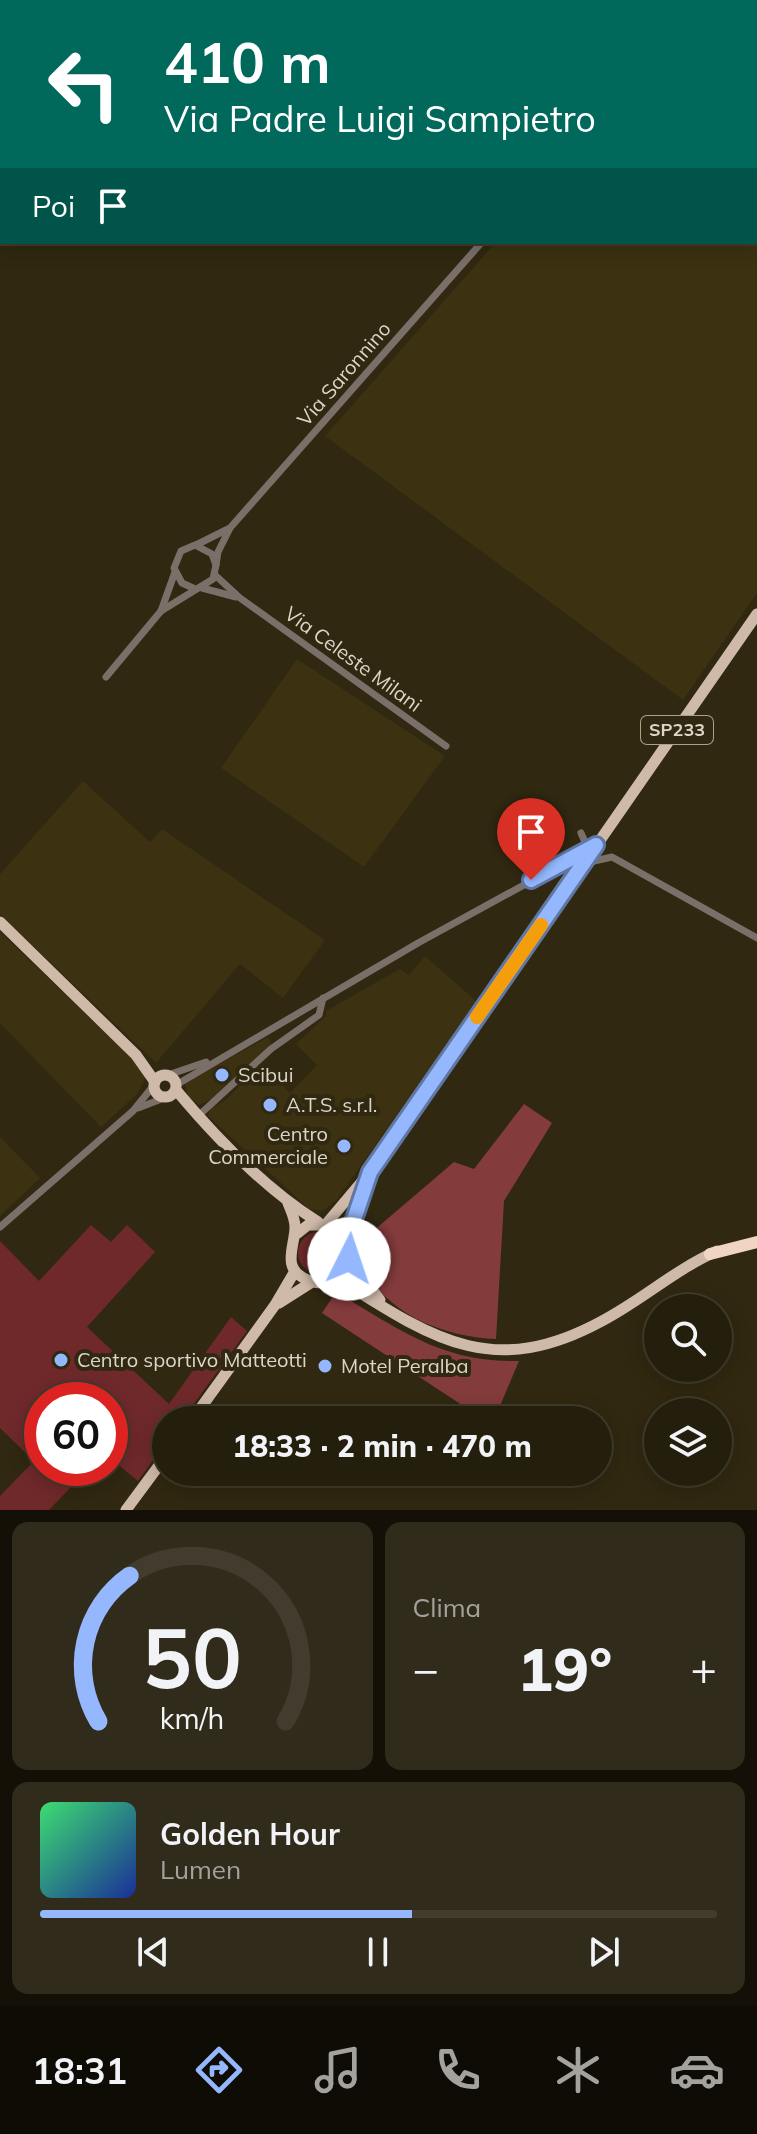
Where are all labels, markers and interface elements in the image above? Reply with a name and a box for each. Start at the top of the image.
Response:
text: 410 m [164,27,331,97]
icon: left [32,32,136,136]
text: Via Padre Luigi Sampietro [164,96,596,141]
icon: arrive [91,184,135,228]
text: Poi [32,187,75,225]
street label: Via Saronnino [291,316,396,431]
street label: Via Celeste Milani [280,600,427,717]
road number: SP233 [641,716,713,744]
pin [497,798,565,880]
icon: arrive [509,810,553,854]
place label: Scibui [238,1062,293,1087]
marker: Scibui [213,1066,231,1084]
place label: A.T.S. s.r.l. [286,1092,377,1117]
marker: A.T.S. s.r.l. [261,1096,279,1114]
place label: Centro Commerciale [208,1121,328,1169]
marker: Centro Commerciale [335,1137,353,1155]
position arrow [307,1217,391,1301]
map controls [644,1294,732,1486]
button: search [644,1294,732,1382]
place label: Centro sportivo Matteotti [77,1347,307,1372]
marker: Centro sportivo Matteotti [52,1351,70,1369]
place label: Motel Peralba [341,1353,469,1378]
marker: Motel Peralba [316,1357,334,1375]
speed limit sign: 60 [24,1382,128,1486]
button: layers [644,1398,732,1486]
text: 18:33 · 2 min · 470 m [232,1427,532,1465]
text: Clima [413,1591,481,1624]
text: 50 [142,1604,242,1709]
text: 19° [517,1631,612,1706]
text: − [413,1641,439,1696]
text: + [691,1641,717,1696]
text: km/h [160,1700,225,1736]
text: Golden Hour [160,1815,340,1853]
text: Lumen [160,1853,241,1886]
icon: previous [131,1930,175,1974]
icon: pause [356,1930,400,1974]
icon: next [582,1930,626,1974]
icon: directions [191,2042,247,2098]
icon: music [310,2042,366,2098]
icon: phone [430,2042,486,2098]
icon: climate [550,2042,606,2098]
icon: car [669,2042,725,2098]
text: 18:31 [32,2048,127,2093]

